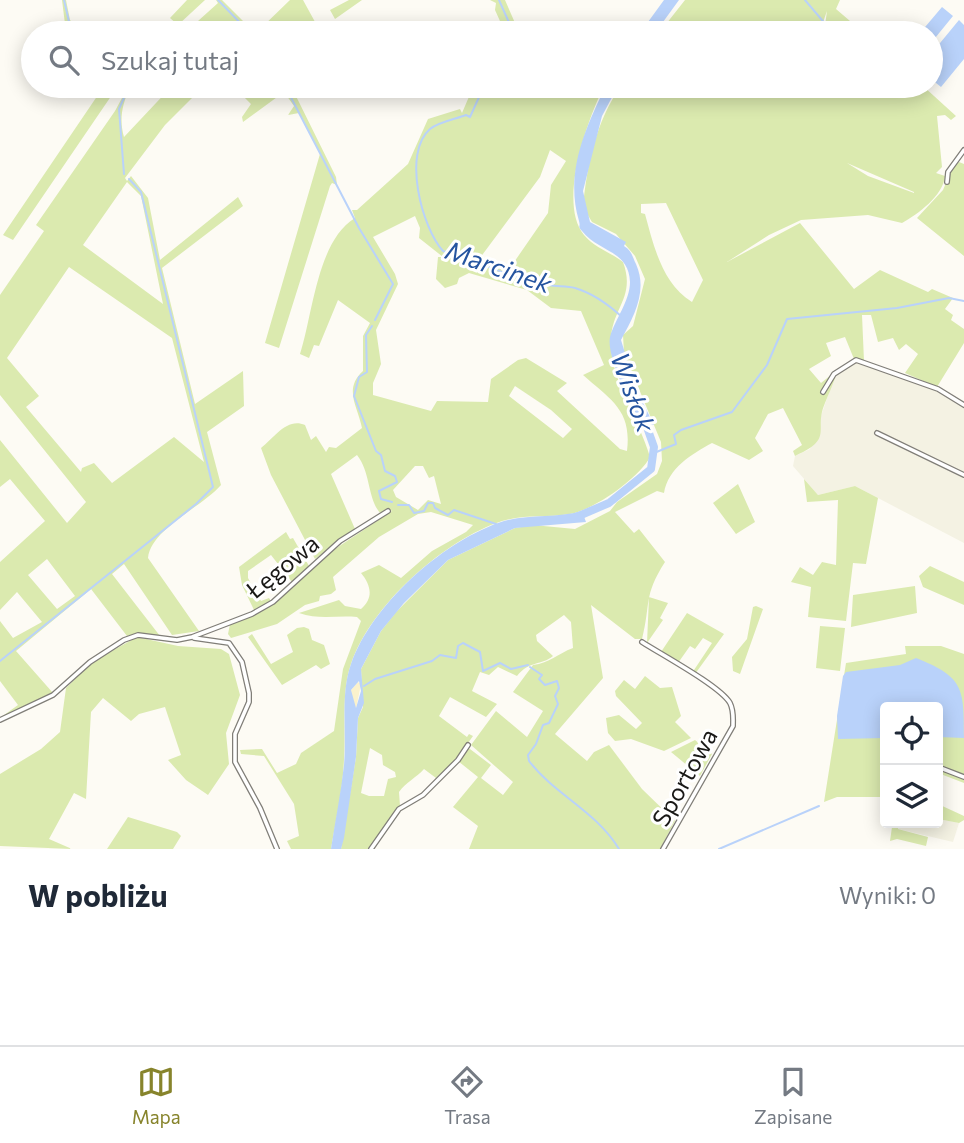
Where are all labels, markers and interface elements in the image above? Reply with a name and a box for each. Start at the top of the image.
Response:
search box [21,21,943,98]
icon: search [45,41,83,79]
text: Szukaj tutaj [101,44,239,75]
water label: Marcinek [442,233,557,299]
water label: Wisłok [605,348,663,437]
street label: Łęgowa [239,528,324,605]
map controls [880,702,943,828]
button: locate [880,702,943,765]
street label: Sportowa [645,723,723,831]
button: layers [880,765,943,828]
text: W pobliżu [28,876,168,913]
text: Wyniki: 0 [839,881,936,909]
tab: Mapa [132,1063,181,1128]
tab: Trasa [444,1063,491,1128]
tab: Zapisane [754,1063,832,1128]

